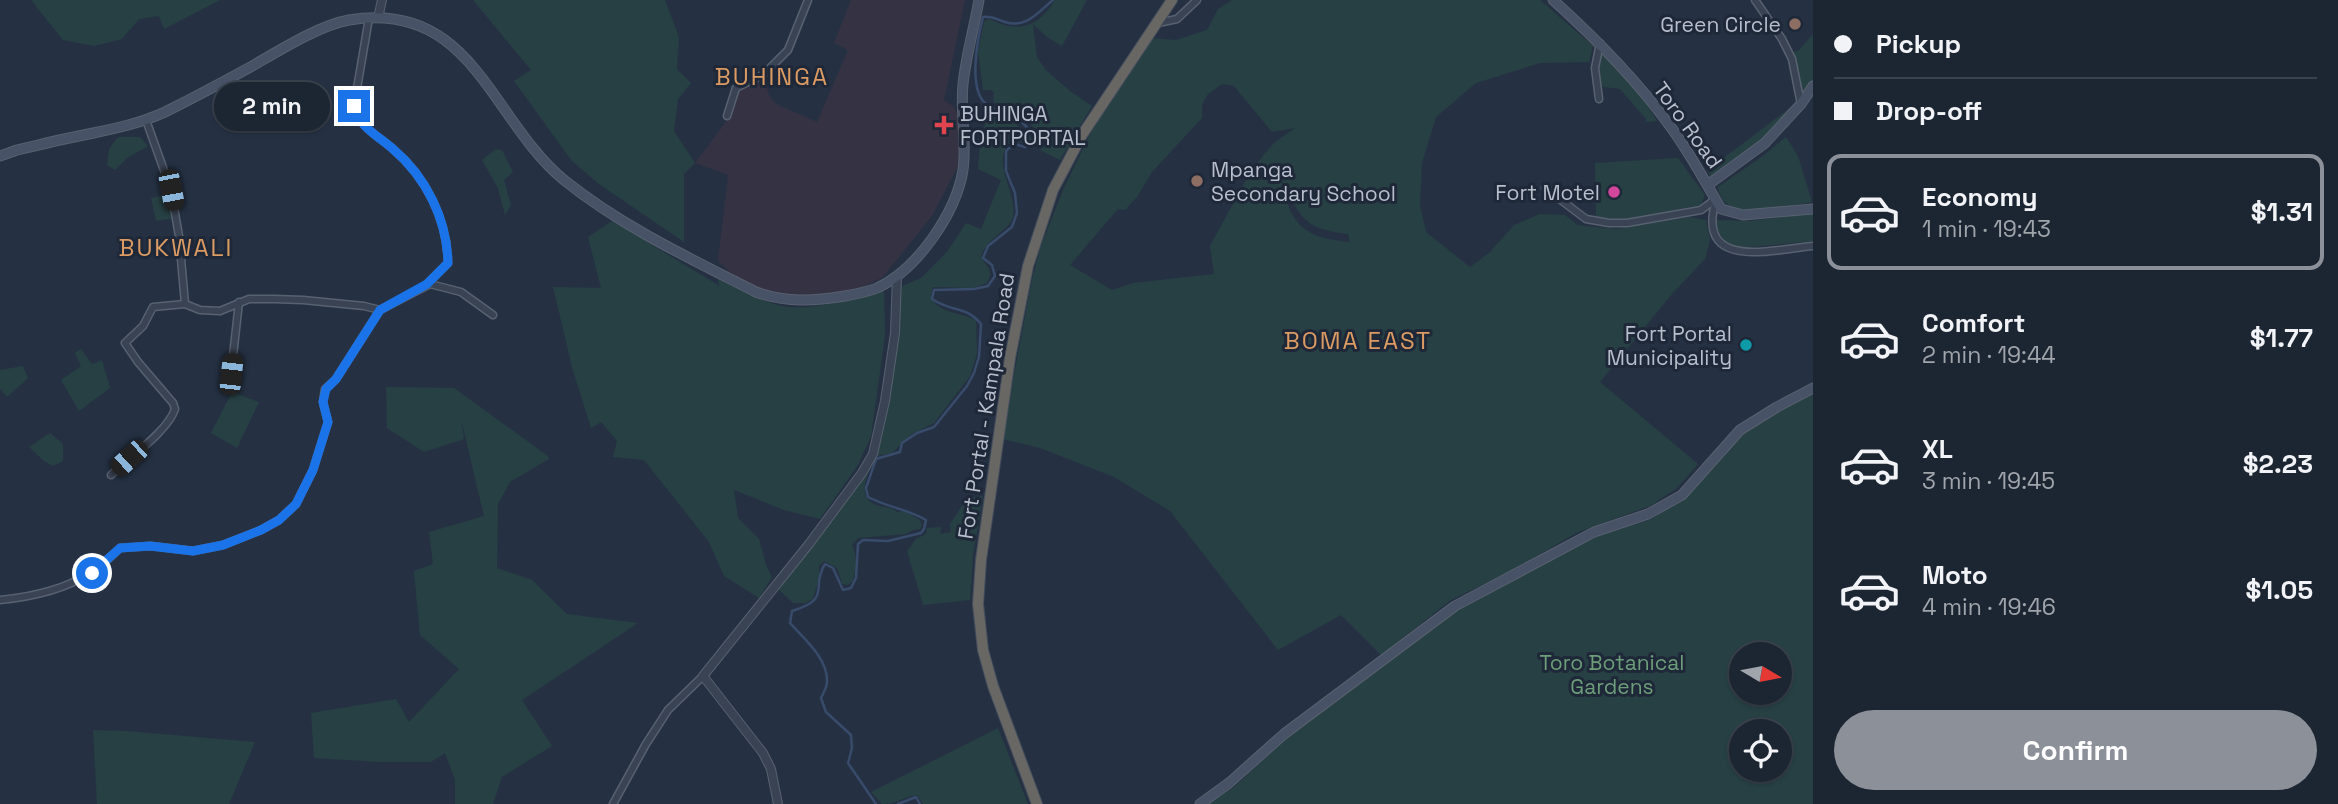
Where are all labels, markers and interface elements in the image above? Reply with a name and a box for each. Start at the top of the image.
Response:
place label: Green Circle [1660,11,1781,38]
marker: Green Circle [1787,16,1803,32]
text: Pickup [1876,27,1961,61]
district label: BUHINGA [715,61,829,92]
street label: Toro Road [1647,76,1729,174]
callout: 2 min [214,82,330,130]
route end [338,90,370,122]
text: 2 min [242,91,302,121]
text: Drop-off [1876,94,1982,128]
place label: BUHINGA FORTPORTAL [960,100,1086,151]
marker: BUHINGA FORTPORTAL [934,115,954,135]
place label: Mpanga Secondary School [1211,156,1396,207]
car [157,167,186,213]
marker: Mpanga Secondary School [1189,173,1205,189]
place label: Fort Motel [1495,179,1600,206]
text: Economy [1922,180,2038,214]
icon: car [1838,181,1901,244]
marker: Fort Motel [1606,184,1622,200]
text: $1.31 [2251,195,2313,229]
text: 1 min · 19:43 [1922,214,2051,244]
district label: BUKWALI [119,232,233,263]
street label: Fort Portal - Kampala Road [952,271,1020,541]
text: Comfort [1922,306,2025,340]
icon: car [1838,307,1901,370]
place label: Fort Portal Municipality [1607,320,1732,371]
text: $1.77 [2250,321,2313,355]
district label: BOMA EAST [1284,325,1432,356]
marker: Fort Portal Municipality [1738,337,1754,353]
text: 2 min · 19:44 [1922,340,2056,370]
car [219,352,244,396]
text: XL [1922,432,1953,466]
icon: car [1838,433,1901,496]
car [107,436,152,480]
text: $2.23 [2243,447,2313,481]
text: 3 min · 19:45 [1922,466,2055,496]
route start [76,557,108,589]
text: Moto [1922,558,1988,592]
icon: car [1838,559,1901,622]
text: $1.05 [2246,573,2313,607]
text: 4 min · 19:46 [1922,592,2056,622]
north arrow [1729,642,1792,705]
map controls [1729,642,1792,782]
park label: Toro Botanical Gardens [1539,649,1685,700]
button: Confirm [1834,710,2317,790]
button: locate [1729,719,1792,782]

